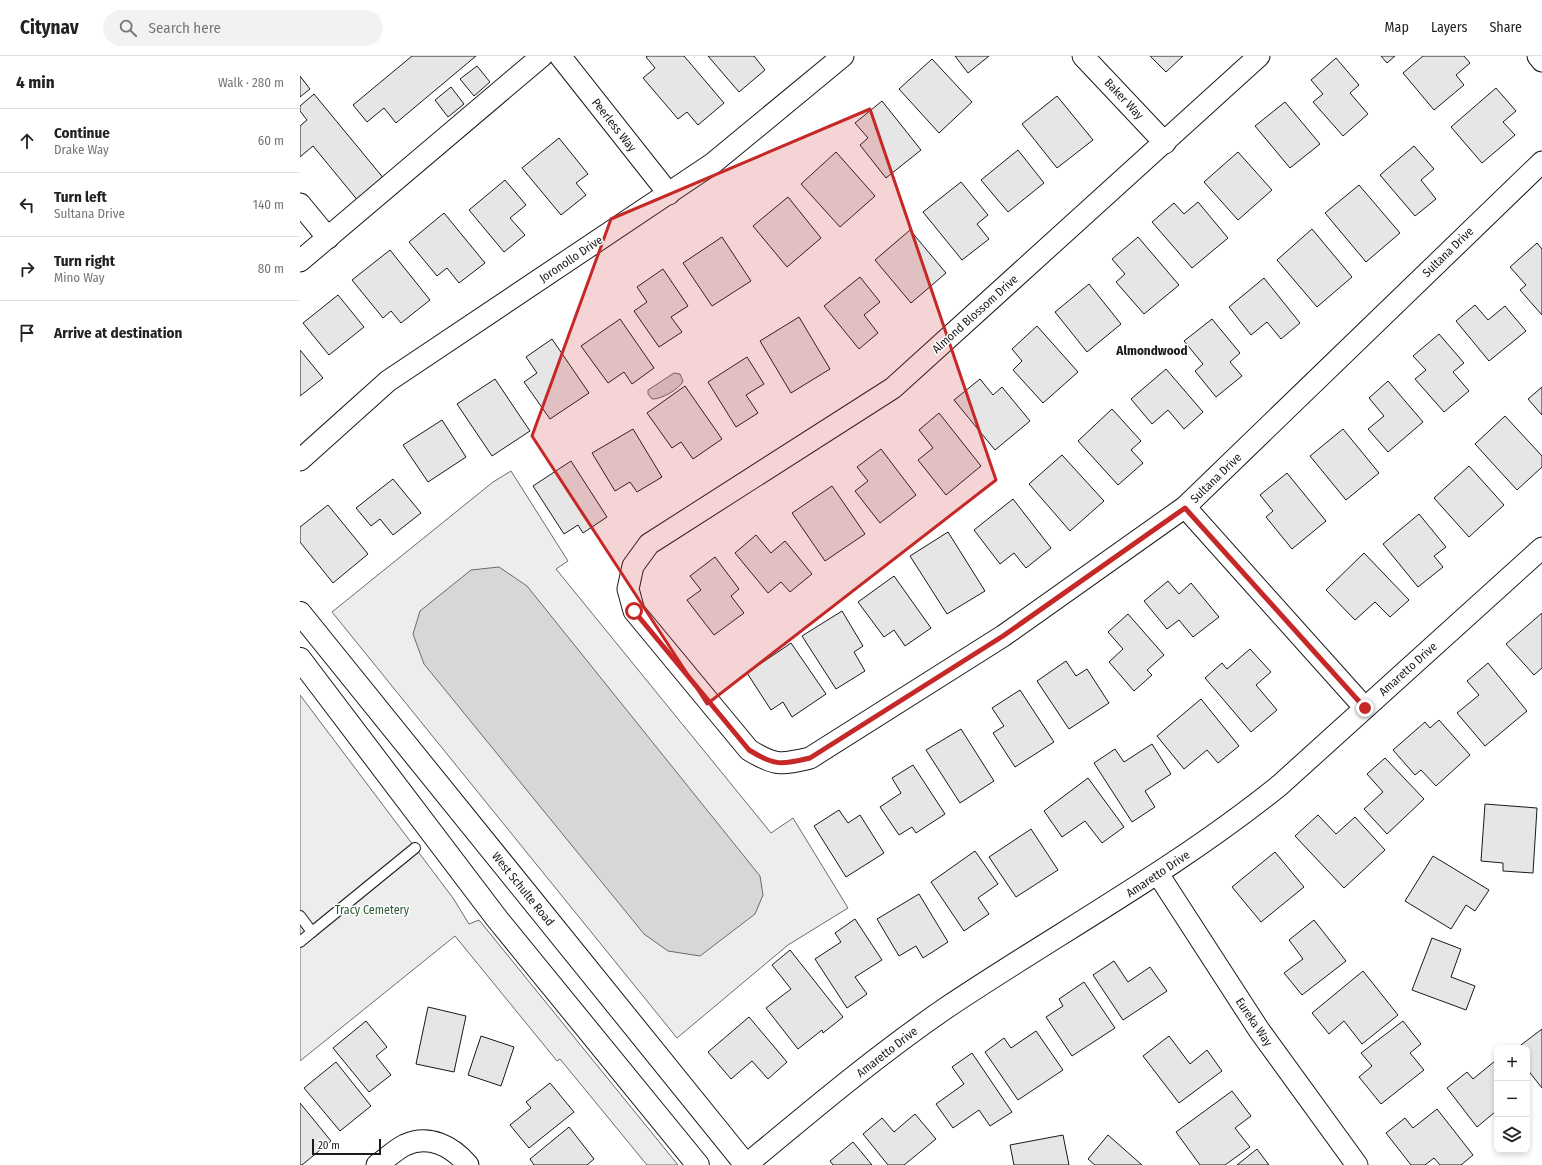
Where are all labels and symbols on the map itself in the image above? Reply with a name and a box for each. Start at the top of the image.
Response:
street label: Baker Way [1102,76,1147,123]
street label: Peerless Way [589,96,640,155]
street label: Sultana Drive [1420,224,1476,280]
street label: Joronollo Drive [537,233,605,285]
street label: Almond Blossom Drive [929,272,1021,356]
district label: Almondwood [1115,343,1188,358]
street label: Sultana Drive [1188,450,1244,506]
route start [625,602,643,620]
street label: Amaretto Drive [1376,639,1440,699]
route end [1356,699,1374,717]
street label: Amaretto Drive [1124,848,1192,900]
street label: West Schulte Road [489,849,557,929]
park label: Tracy Cemetery [335,903,410,917]
street label: Eureka Way [1233,995,1276,1049]
street label: Amaretto Drive [854,1024,920,1080]
scale bar [312,1137,381,1156]

